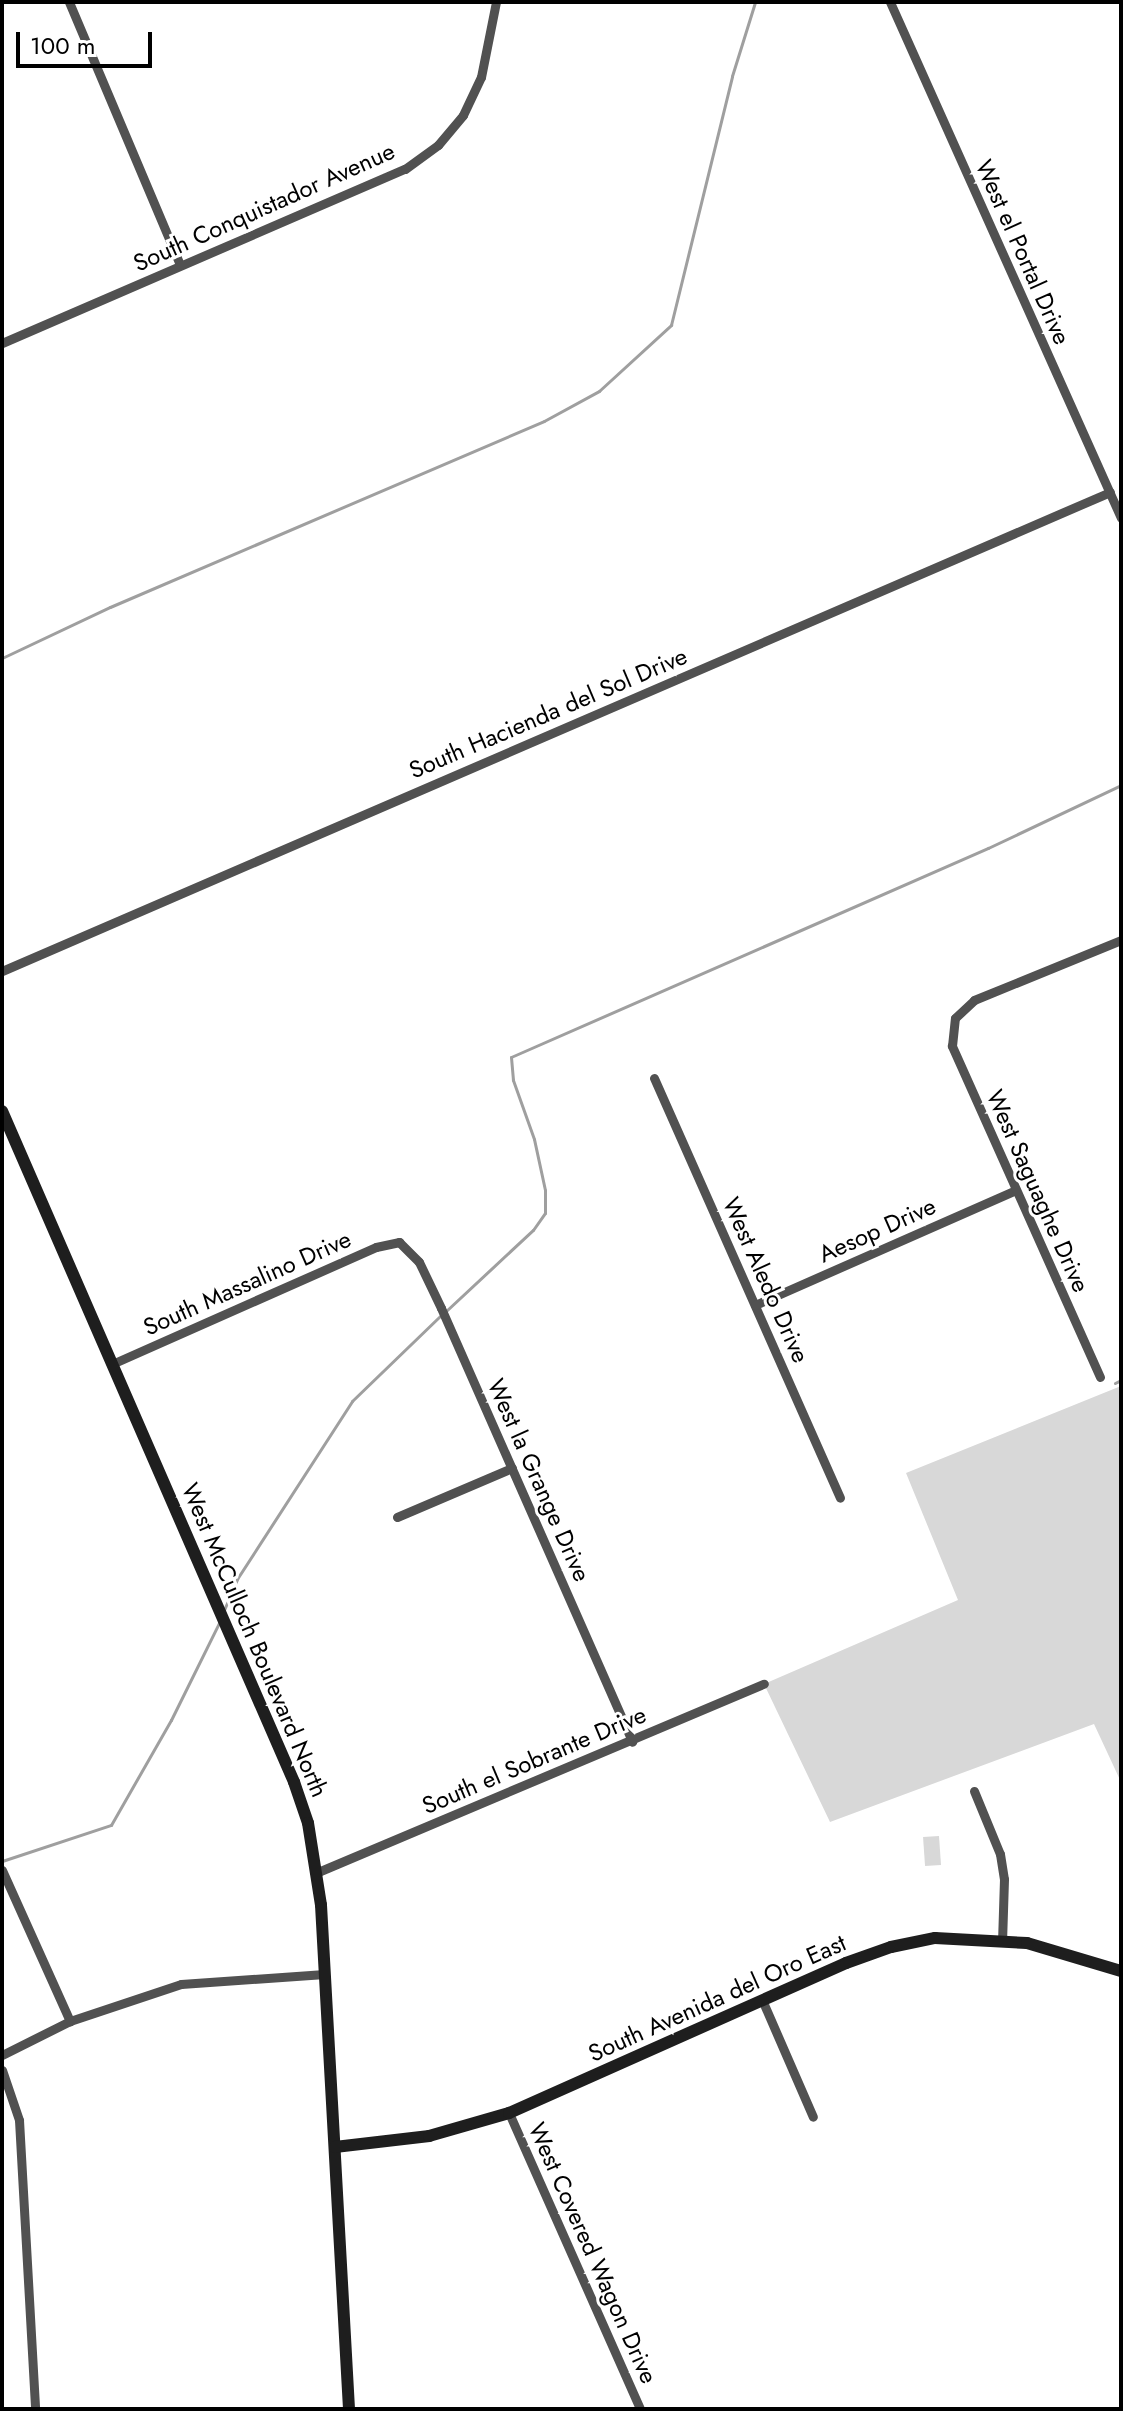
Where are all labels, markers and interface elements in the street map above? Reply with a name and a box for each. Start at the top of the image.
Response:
scale bar [20,16,156,66]
text: 100 m [30,28,96,63]
street label: South Conquistador Avenue [129,136,399,278]
street label: West el Portal Drive [969,155,1077,349]
street label: South Hacienda del Sol Drive [405,641,691,785]
street label: West Saguaghe Drive [980,1085,1096,1297]
street label: Aesop Drive [814,1191,940,1269]
street label: West Aledo Drive [717,1193,815,1367]
street label: South Massalino Drive [139,1224,355,1342]
street label: West la Grange Drive [481,1374,597,1586]
street label: West McCulloch Boulevard North [176,1479,334,1801]
street label: South el Sobrante Drive [418,1700,650,1820]
street label: South Avenida del Oro East [584,1928,850,2068]
street label: West Covered Wagon Drive [522,2118,664,2388]

